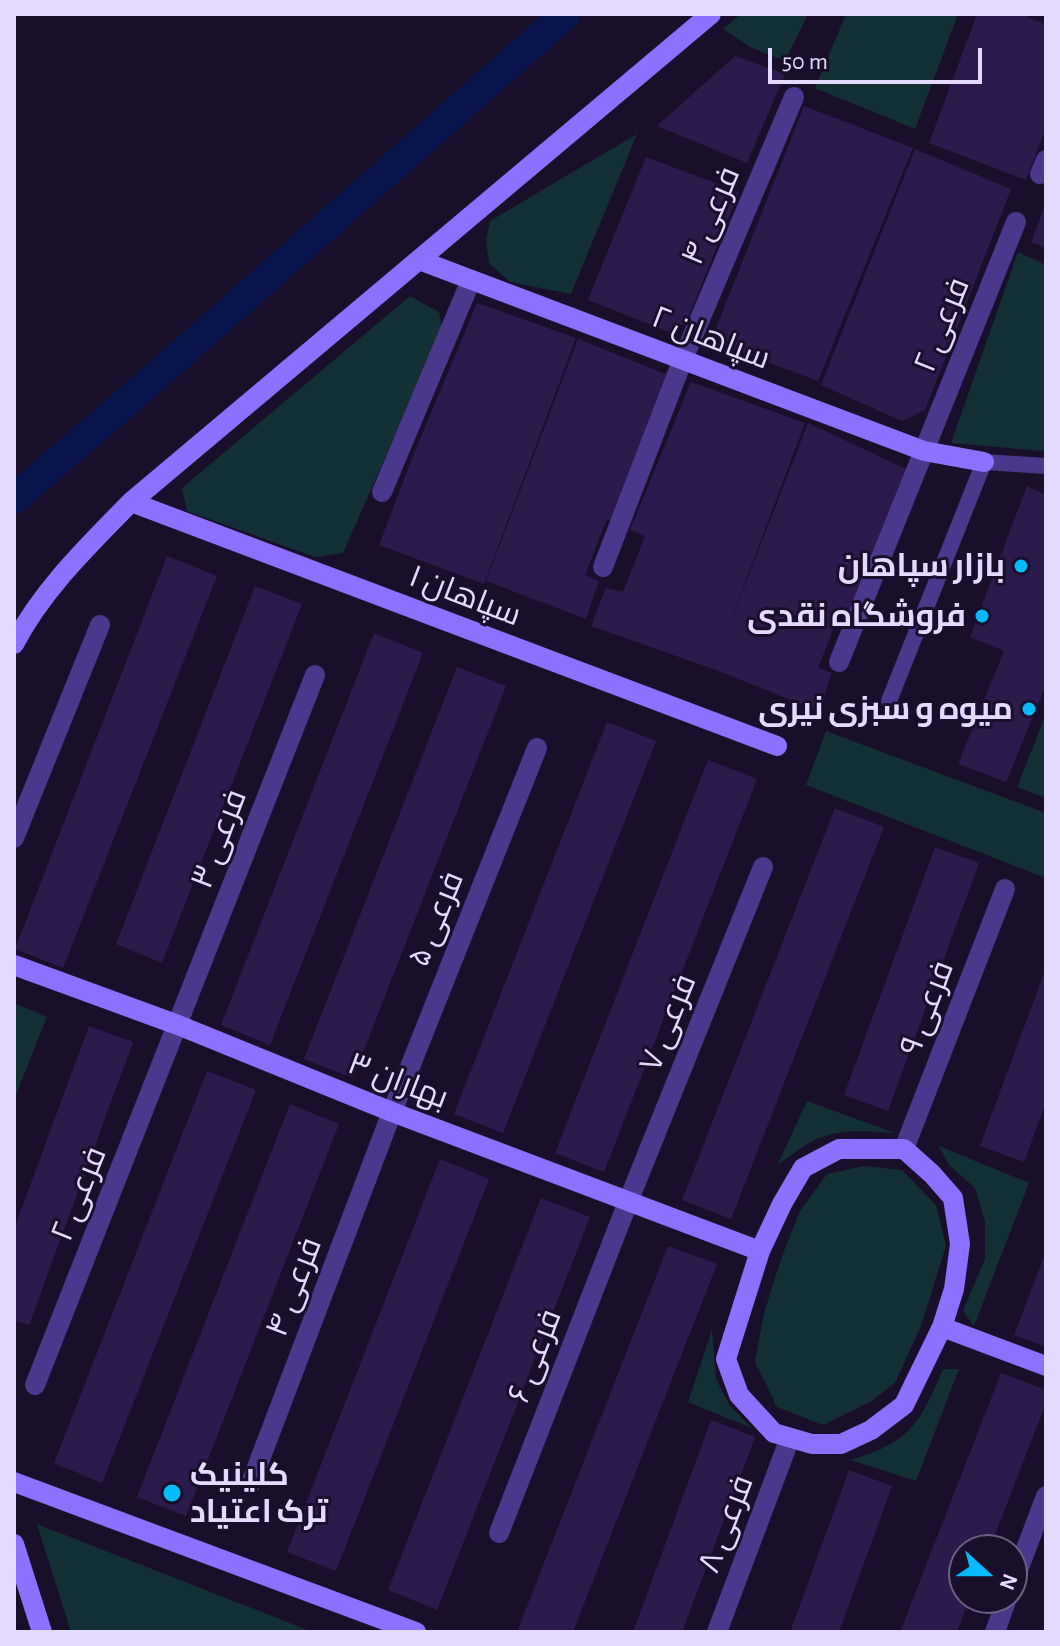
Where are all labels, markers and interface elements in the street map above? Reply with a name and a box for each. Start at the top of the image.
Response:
scale bar [772,32,986,82]
text: 50 m [782,50,828,74]
street label: فرعی ۴ [673,161,749,271]
street label: فرعی ۲ [906,272,978,378]
street label: سپاهان ۲ [646,298,776,378]
place label: بازار سپاهان [838,547,1005,585]
street label: سپاهان ۱ [404,557,526,635]
marker: بازار سپاهان [1012,557,1030,575]
place label: فروشگاه نقدی [747,597,966,635]
marker: فروشگاه نقدی [973,607,991,625]
place label: میوه و سبزی نیری [758,690,1013,728]
marker: میوه و سبزی نیری [1020,700,1038,718]
street label: فرعی ۳ [183,784,255,894]
street label: فرعی ۵ [400,866,472,972]
street label: فرعی ۹ [891,955,963,1061]
street label: فرعی ۷ [631,969,705,1077]
street label: بهاران ۳ [342,1044,454,1118]
street label: فرعی ۲ [43,1141,115,1247]
street label: فرعی ۴ [258,1232,330,1342]
street label: فرعی ۶ [500,1304,570,1408]
place label: کلینیک ترک اعتیاد [190,1456,328,1531]
street label: فرعی ۸ [690,1470,762,1578]
marker: کلینیک ترک اعتیاد [161,1482,183,1504]
north arrow [948,1534,1028,1614]
text: N [996,1571,1022,1593]

